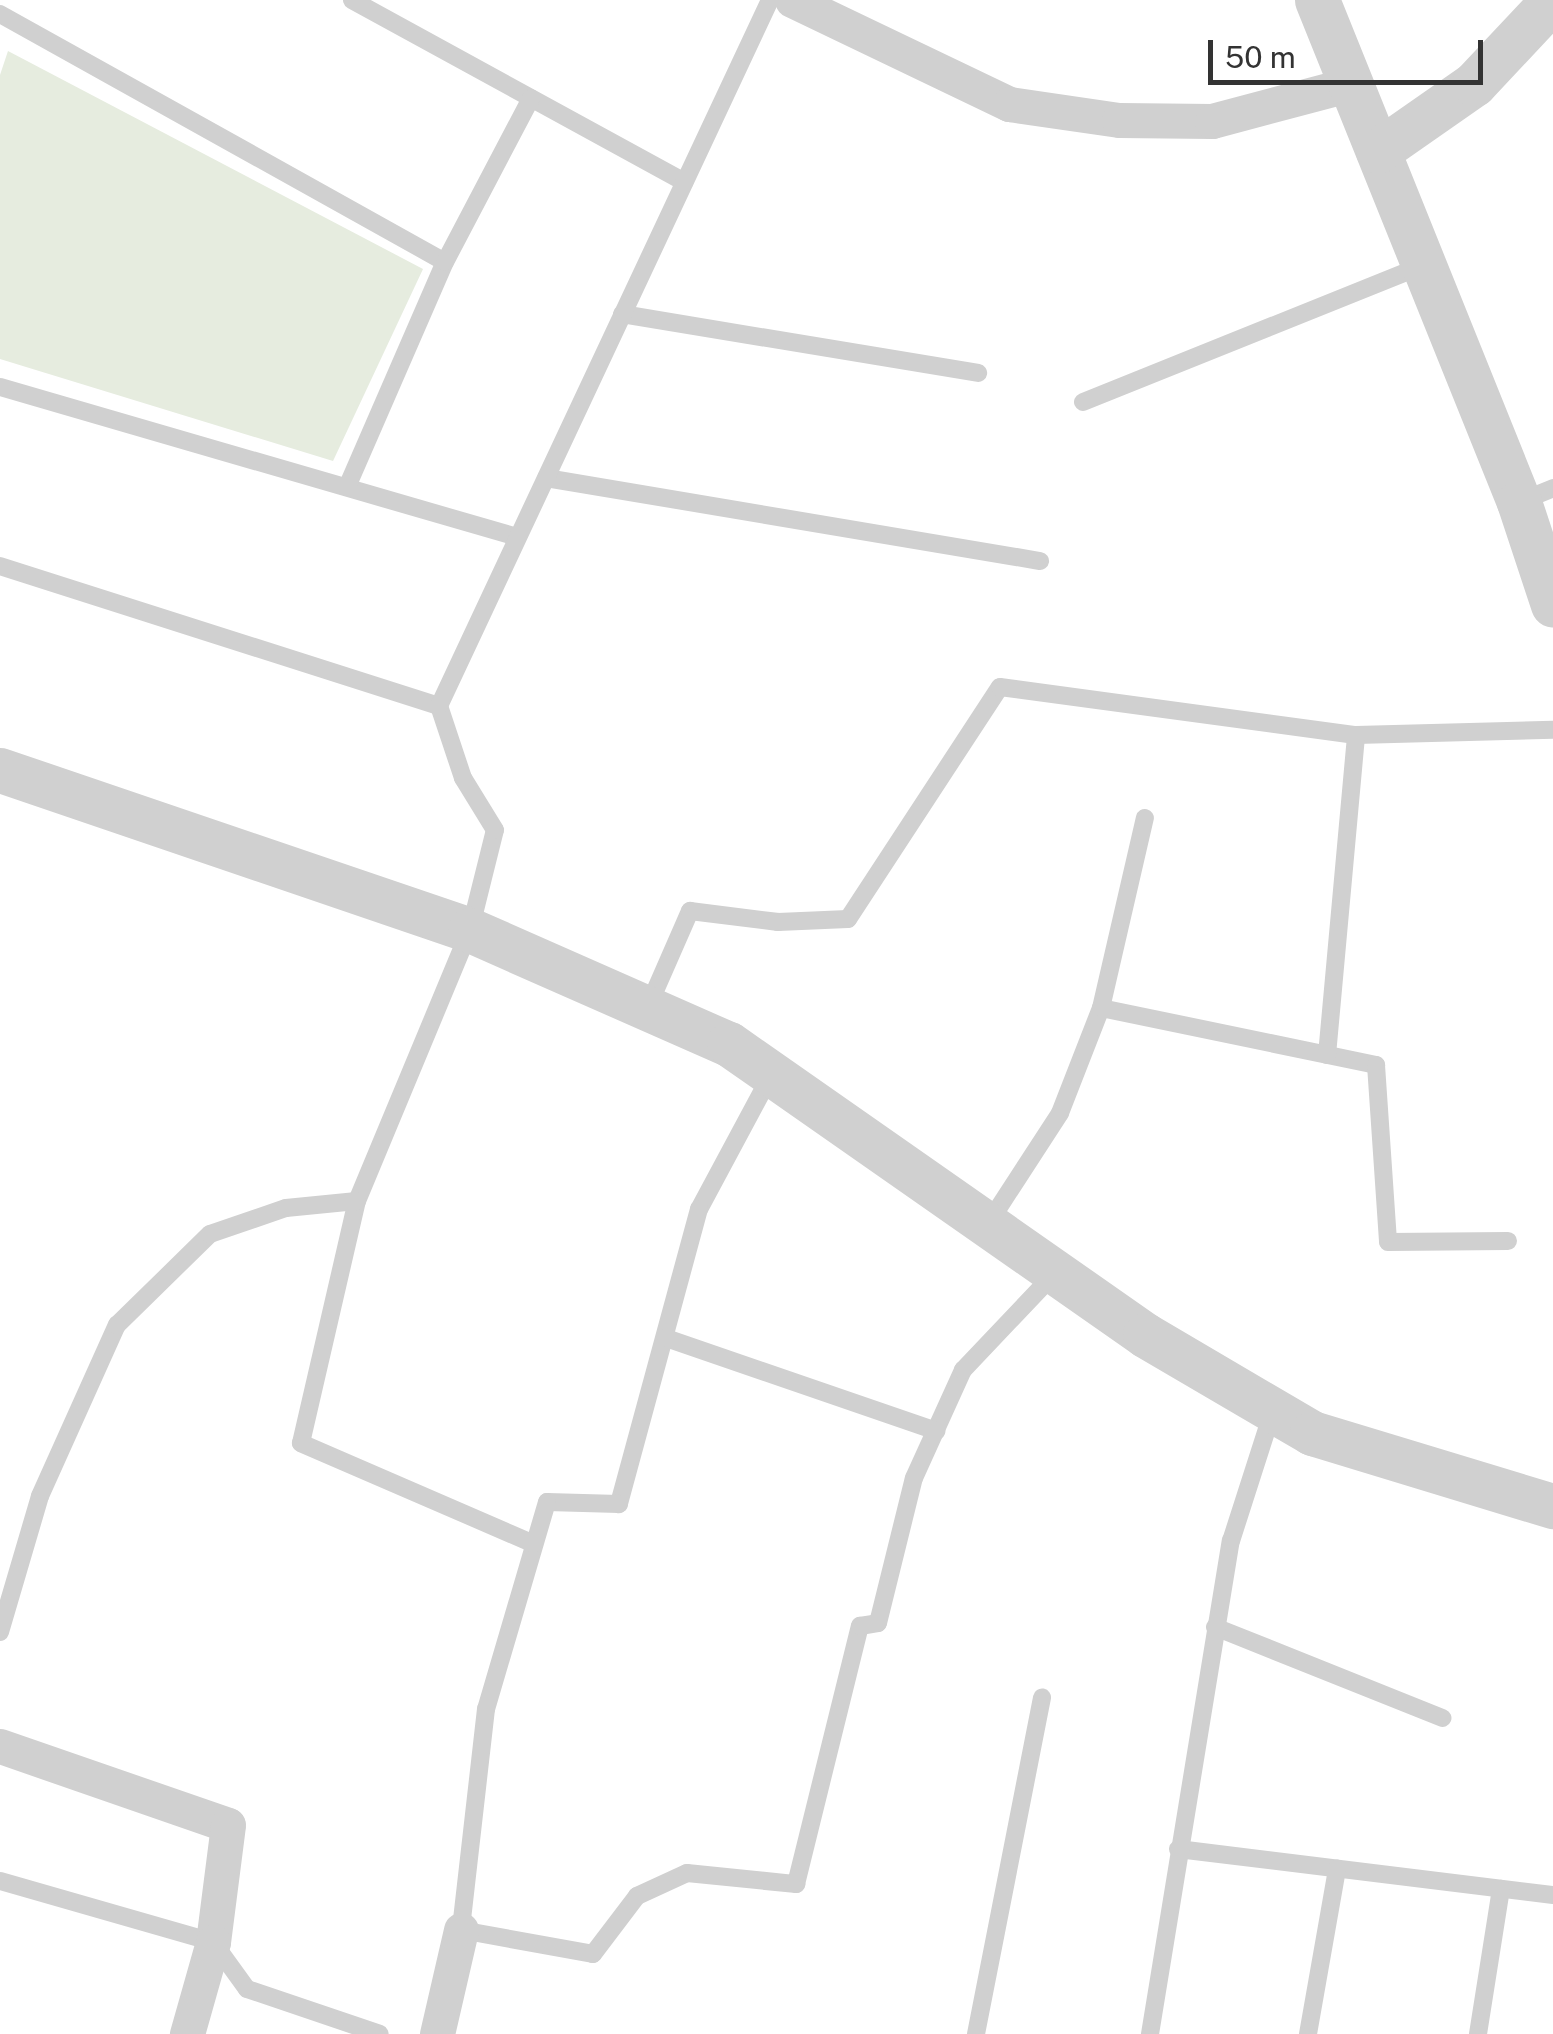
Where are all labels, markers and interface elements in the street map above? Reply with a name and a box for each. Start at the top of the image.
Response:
scale bar [1213,20,1488,82]
text: 50 m [1225,39,1296,75]

